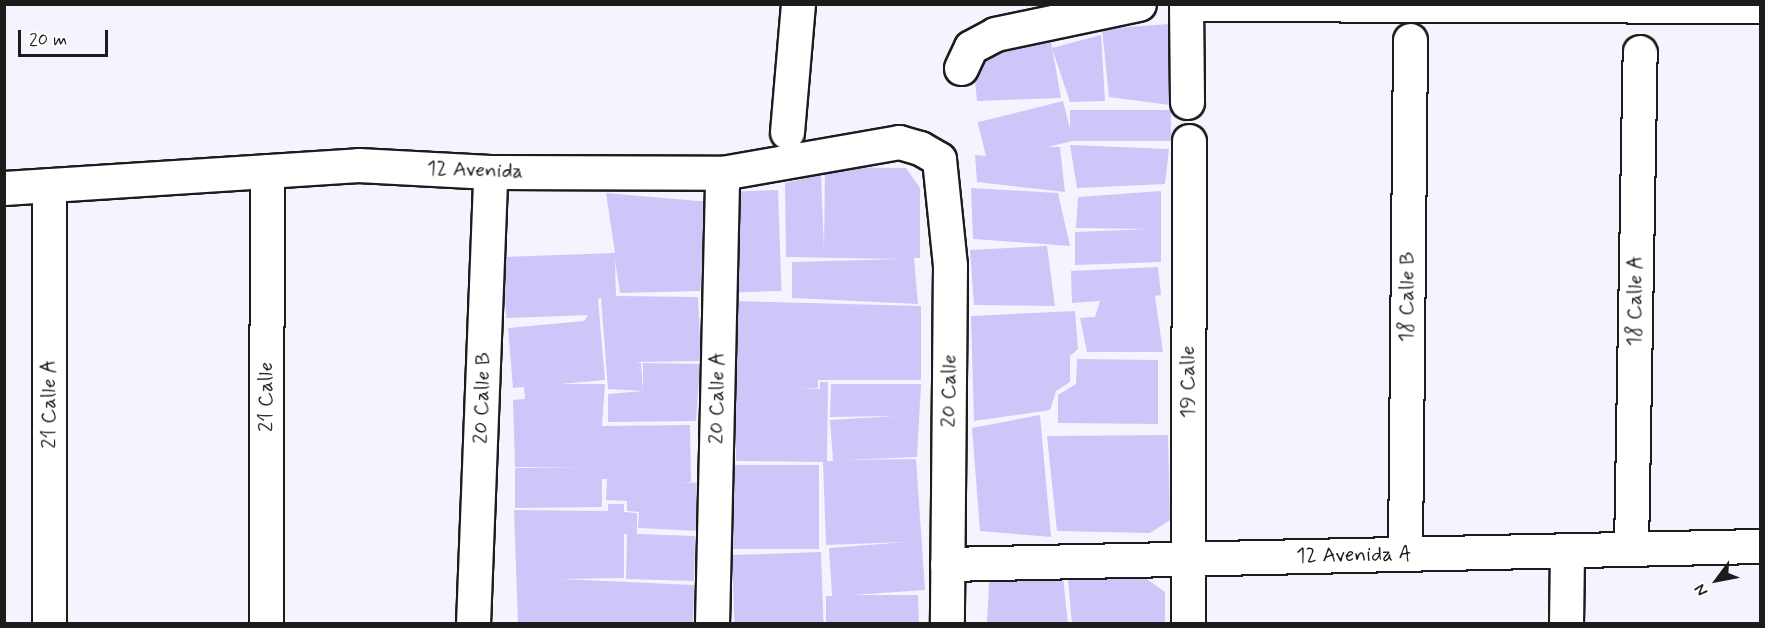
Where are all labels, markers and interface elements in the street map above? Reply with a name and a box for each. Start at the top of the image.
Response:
scale bar [21,18,111,56]
text: 20 m [29,28,67,52]
street label: 12 Avenida [426,156,524,184]
street label: 18 Calle B [1394,251,1420,343]
street label: 18 Calle A [1622,255,1648,347]
street label: 19 Calle [1175,346,1201,418]
street label: 20 Calle B [468,352,496,444]
street label: 20 Calle A [704,352,730,444]
street label: 20 Calle [936,354,962,428]
street label: 21 Calle A [36,359,62,449]
street label: 21 Calle [253,362,279,432]
street label: 12 Avenida A [1296,541,1412,569]
north arrow [1687,550,1747,610]
text: N [1690,580,1713,600]

